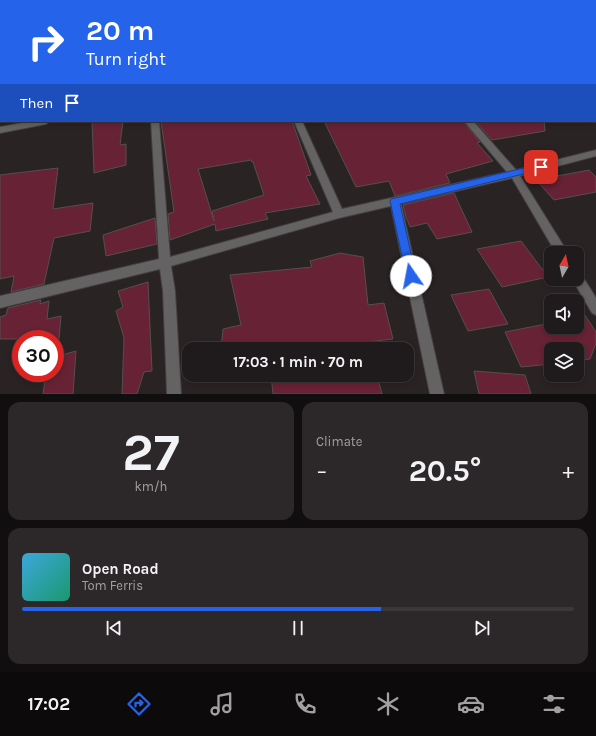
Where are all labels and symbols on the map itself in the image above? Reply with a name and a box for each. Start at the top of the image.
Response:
pin [524,150,558,184]
north arrow [544,246,584,286]
position arrow [390,255,432,297]
speed limit sign: 30 [12,330,64,382]

